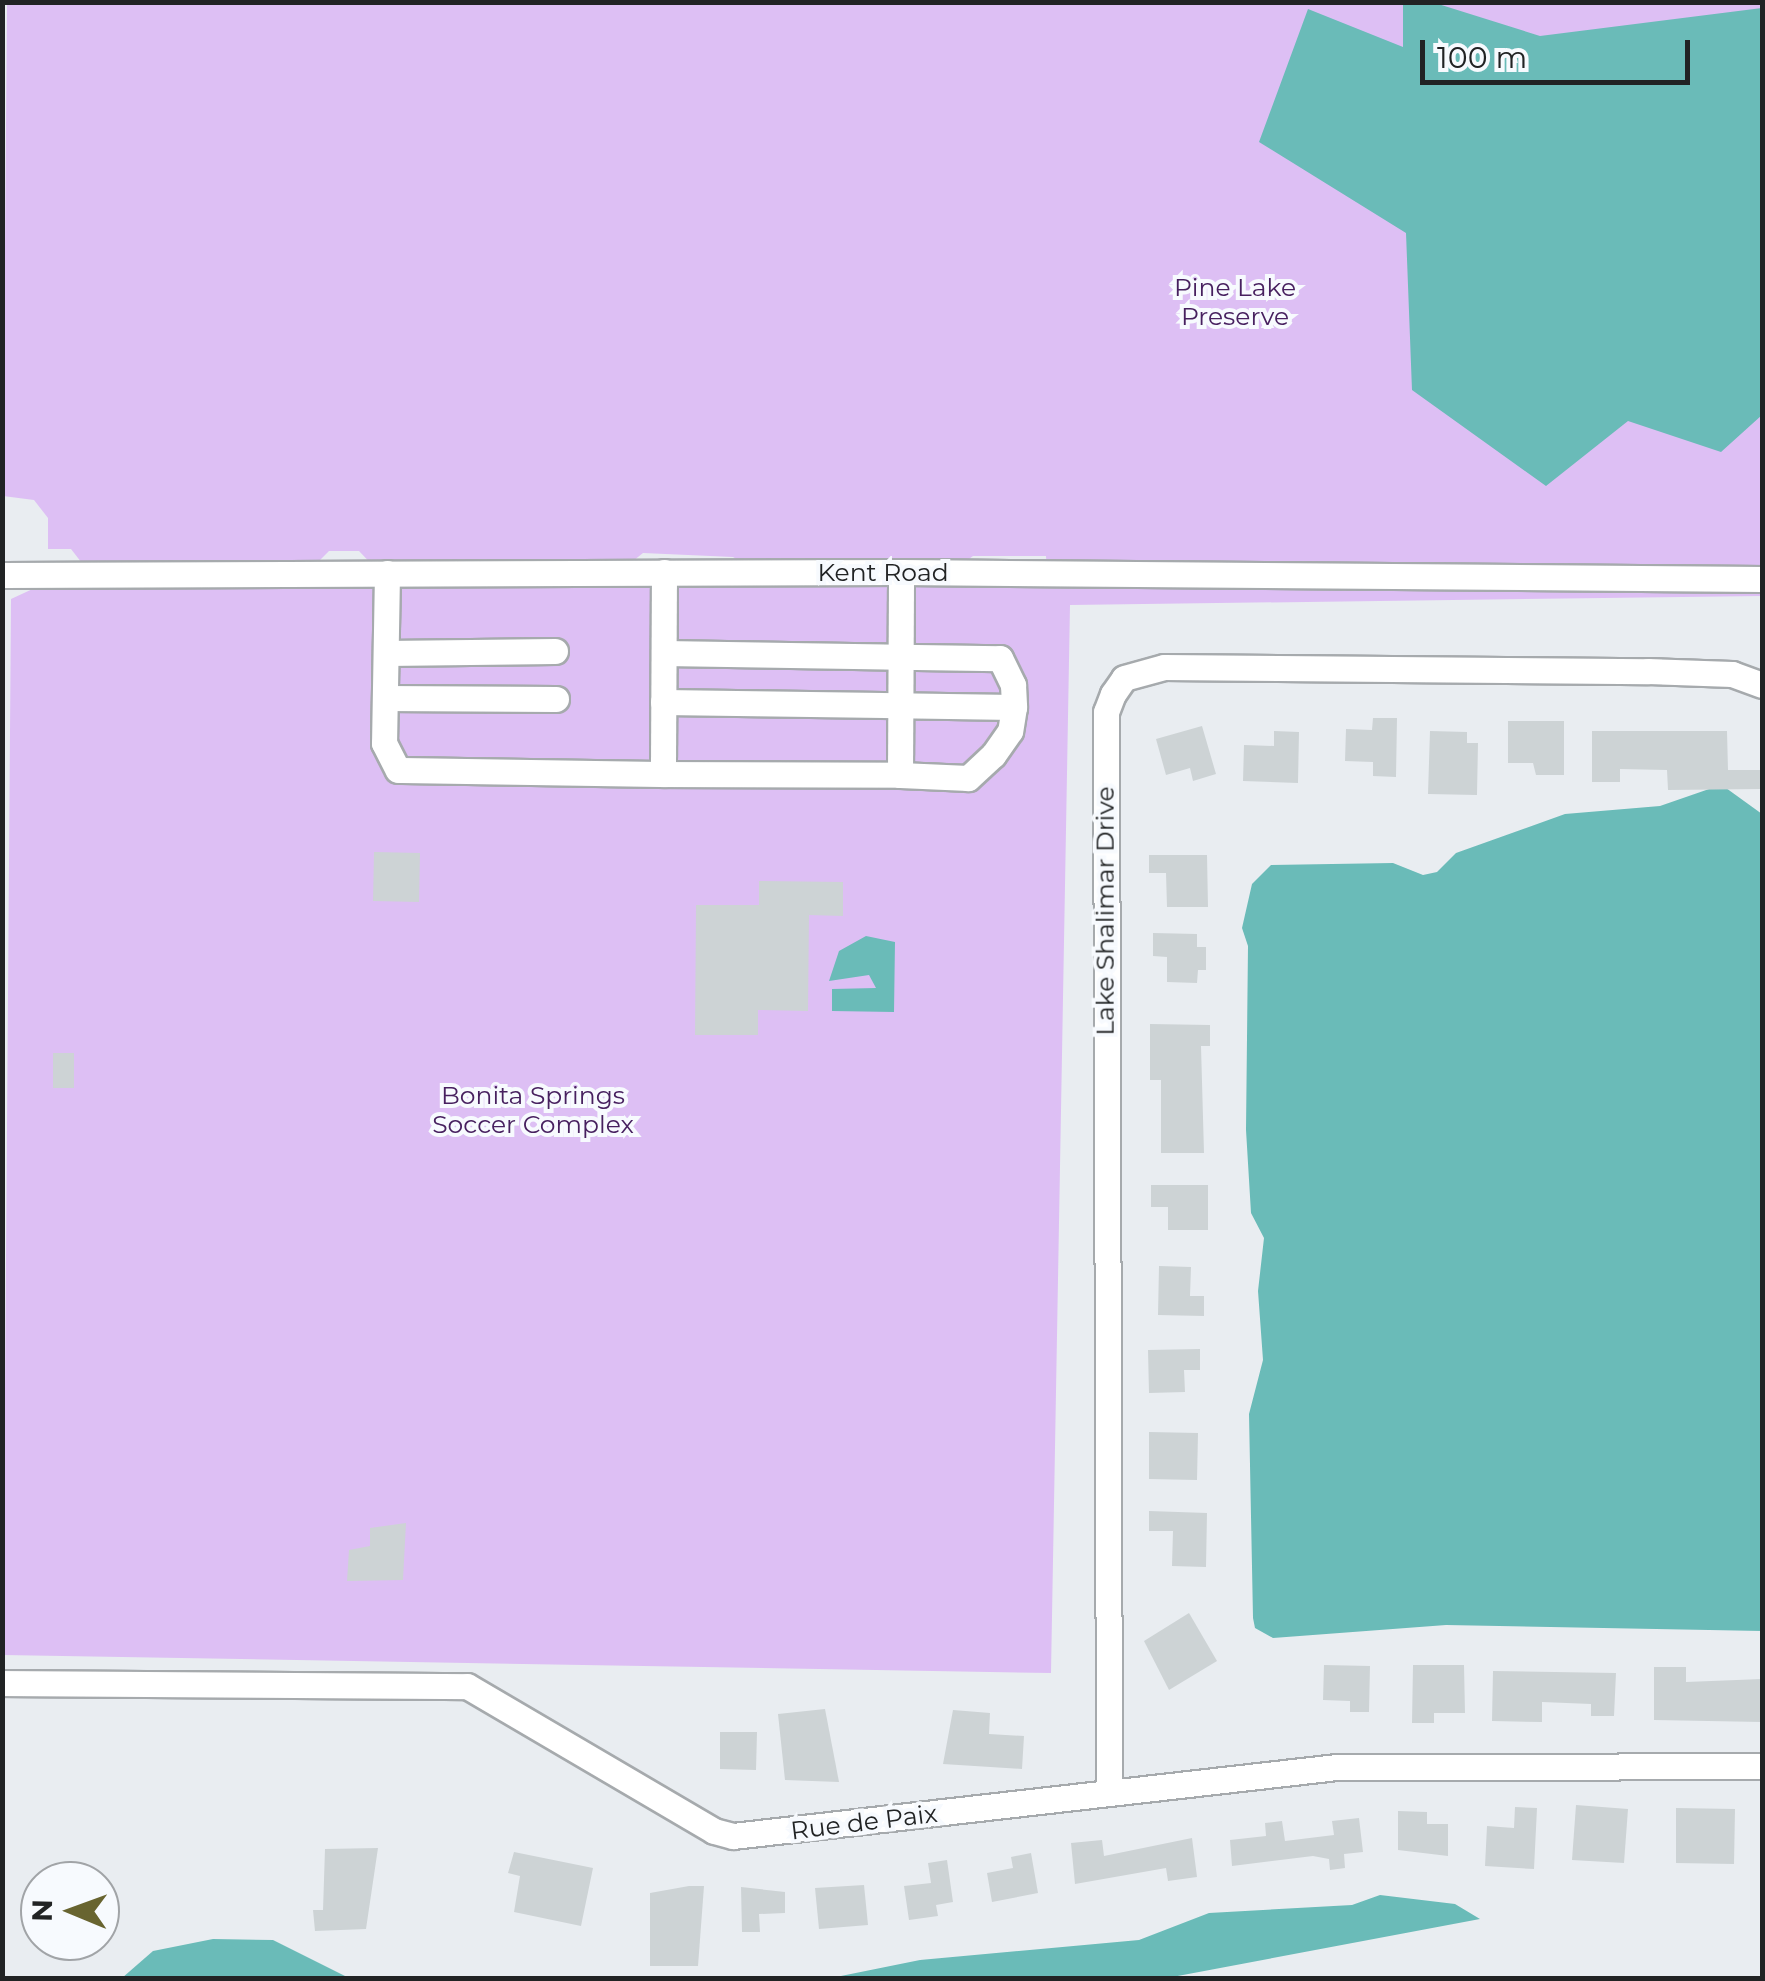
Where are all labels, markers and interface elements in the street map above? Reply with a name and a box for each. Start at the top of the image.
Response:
scale bar [1425,20,1695,82]
text: 100 m [1437,39,1527,76]
park label: Pine Lake Preserve [1174,273,1296,332]
street label: Kent Road [817,557,949,587]
street label: Lake Shalimar Drive [1090,786,1120,1036]
park label: Bonita Springs Soccer Complex [432,1081,634,1140]
street label: Rue de Paix [789,1798,939,1846]
north arrow [20,1861,120,1961]
text: N [25,1899,59,1922]

